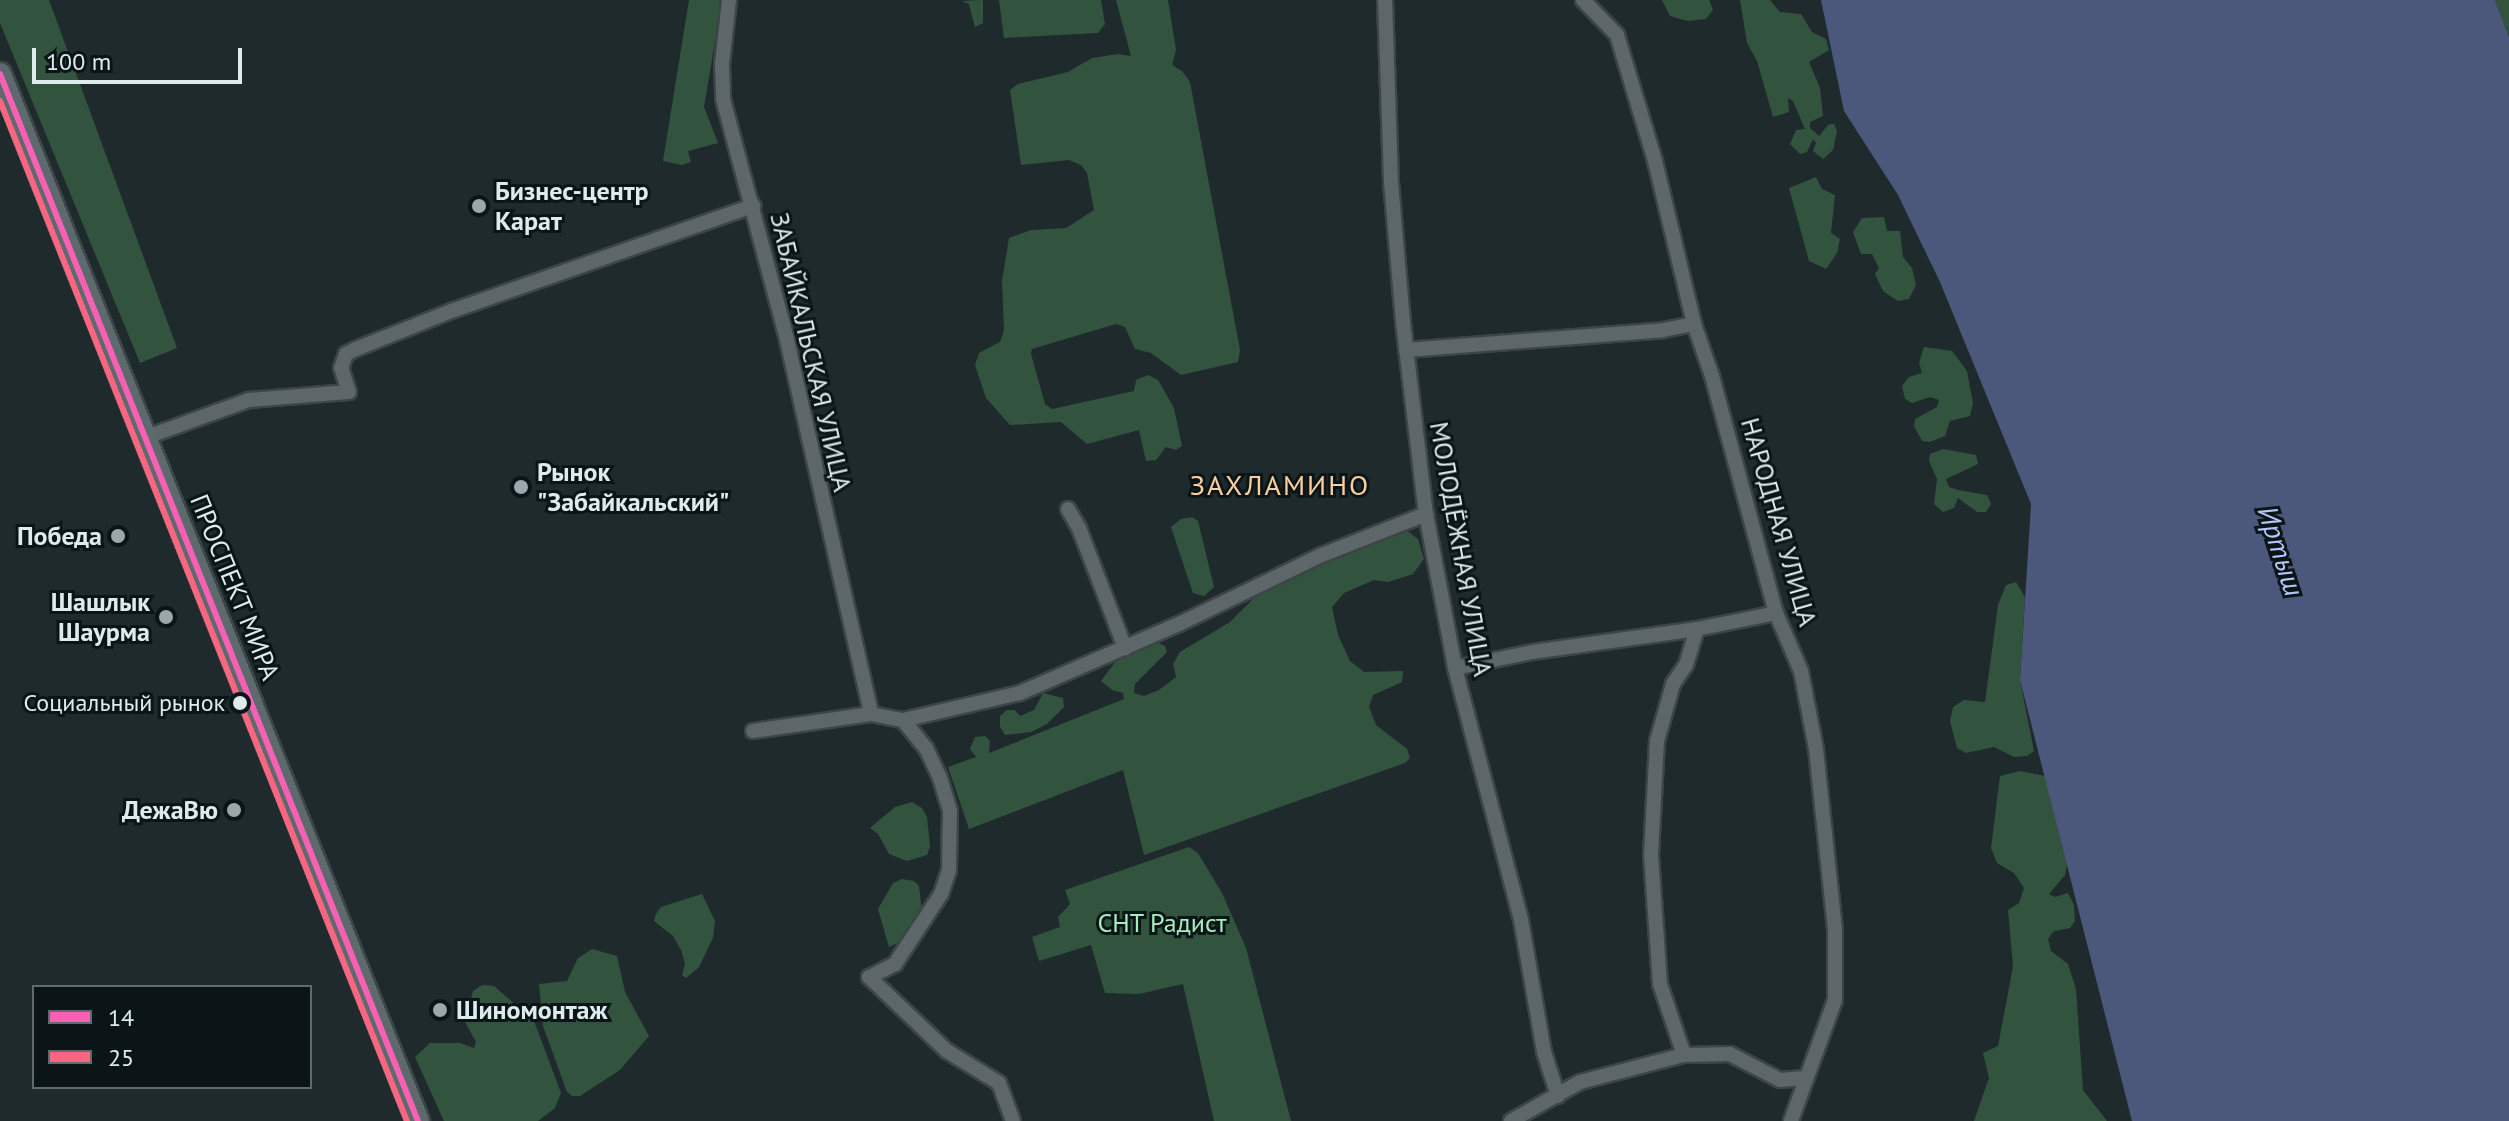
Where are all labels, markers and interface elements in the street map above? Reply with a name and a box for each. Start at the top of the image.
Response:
scale bar [36,32,246,82]
text: 100 m [46,46,111,77]
place label: Бизнес-центр Карат [495,175,649,236]
marker: Бизнес-центр Карат [470,197,488,215]
street label: ЗАБАЙКАЛЬСКАЯ УЛИЦА [764,209,858,495]
street label: НАРОДНАЯ УЛИЦА [1734,414,1824,630]
street label: МОЛОДЁЖНАЯ УЛИЦА [1423,419,1499,679]
place label: Рынок "Забайкальский" [537,456,729,518]
district label: ЗАХЛАМИНО [1190,468,1370,502]
marker: Рынок "Забайкальский" [512,478,530,496]
street label: ПРОСПЕКТ МИРА [183,489,287,685]
water label: Иртыш [2251,502,2311,600]
place label: Победа [17,520,102,552]
marker: Победа [109,527,127,545]
place label: Шашлык Шаурма [51,586,150,648]
marker: Шашлык Шаурма [157,608,175,626]
place label: Социальный рынок [23,689,225,717]
marker: Социальный рынок [232,695,248,711]
place label: ДежаВю [122,794,218,826]
marker: ДежаВю [225,801,243,819]
park label: СНТ Радист [1097,907,1227,939]
legend [32,985,312,1089]
place label: Шиномонтаж [456,994,608,1026]
marker: Шиномонтаж [431,1001,449,1019]
text: 14 [108,1002,134,1033]
text: 25 [108,1042,134,1073]

